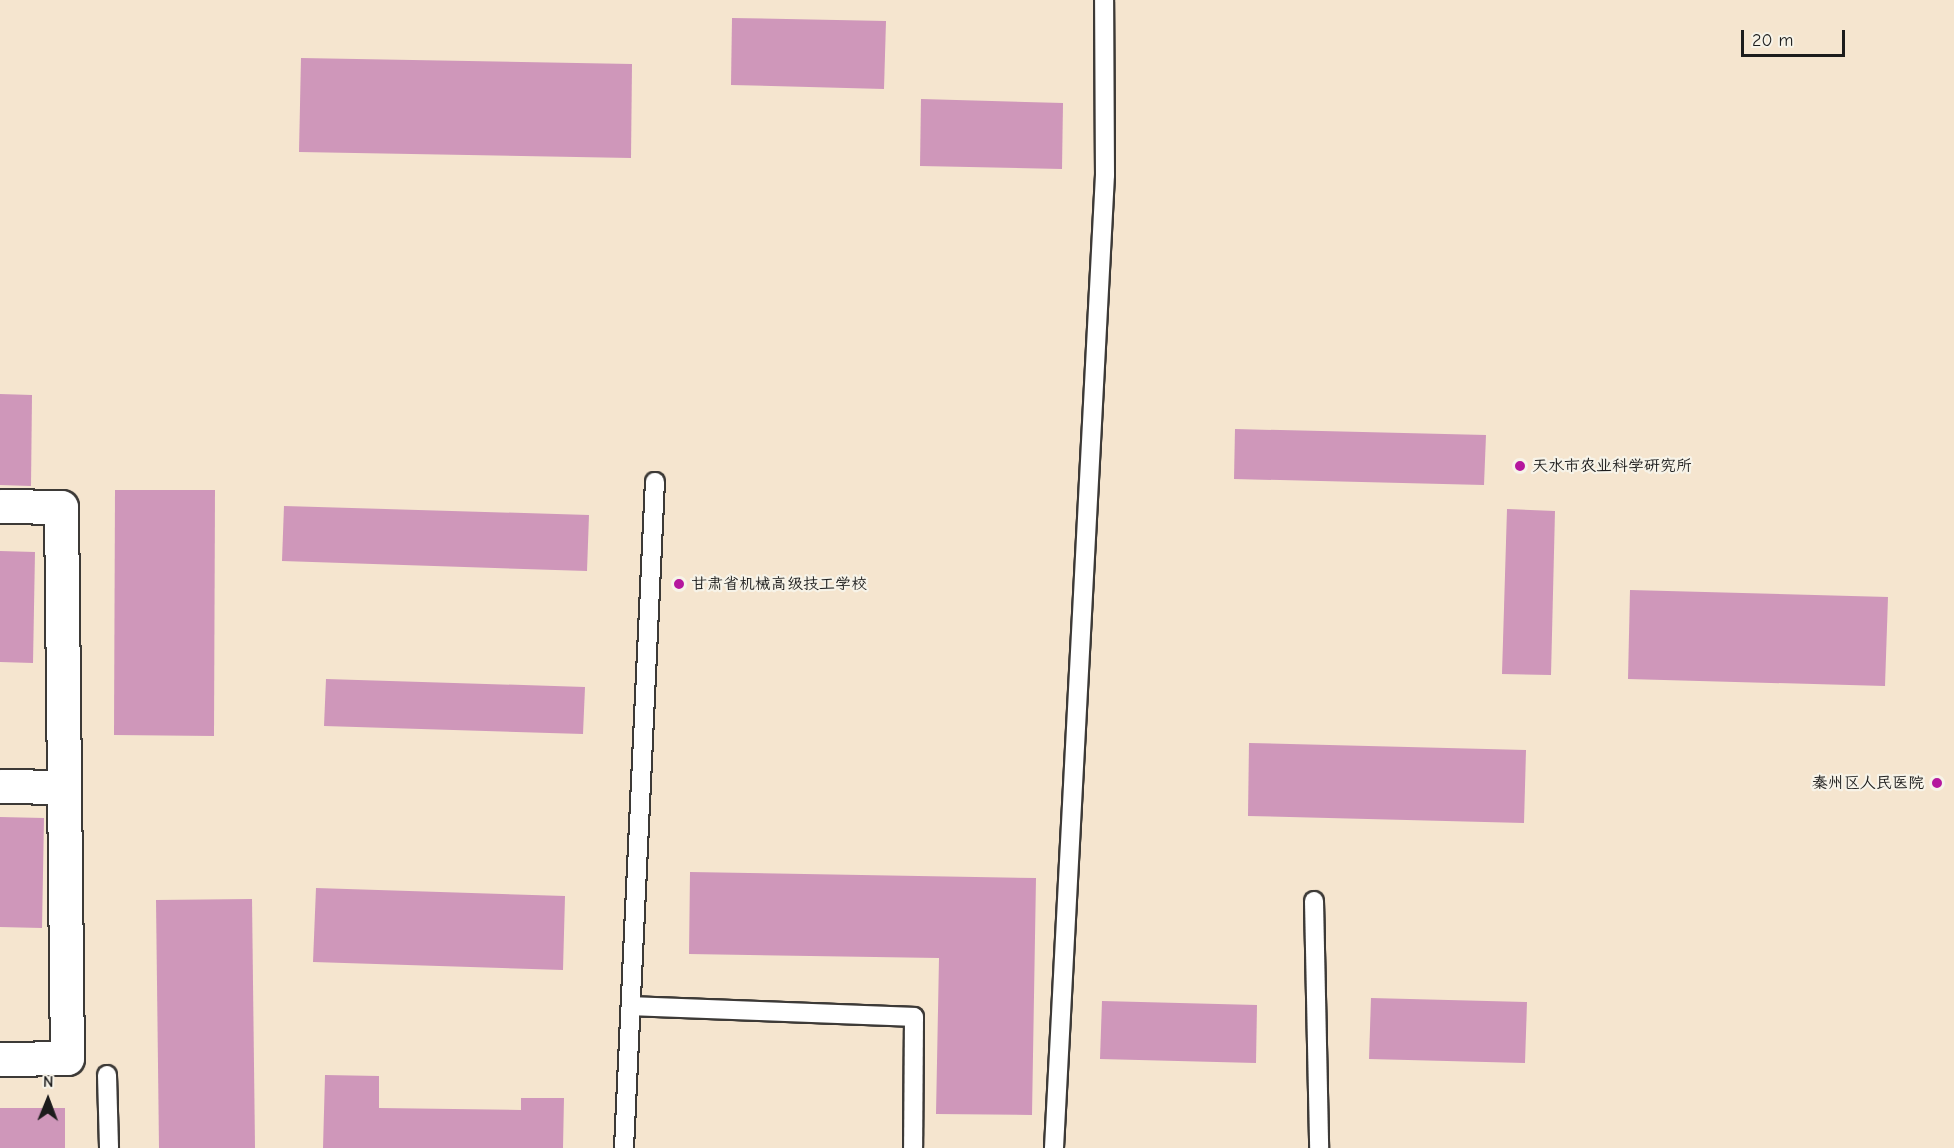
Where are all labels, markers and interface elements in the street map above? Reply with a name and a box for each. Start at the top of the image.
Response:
scale bar [1744,18,1848,56]
text: 20 m [1752,30,1793,51]
place label: 天水市农业科学研究所 [1532,456,1692,476]
marker: 天水市农业科学研究所 [1513,459,1527,473]
place label: 甘肃省机械高级技工学校 [691,574,867,594]
marker: 甘肃省机械高级技工学校 [672,577,686,591]
place label: 秦州区人民医院 [1812,773,1924,793]
marker: 秦州区人民医院 [1928,774,1946,792]
north arrow [18,1070,78,1130]
text: N [43,1073,54,1091]

